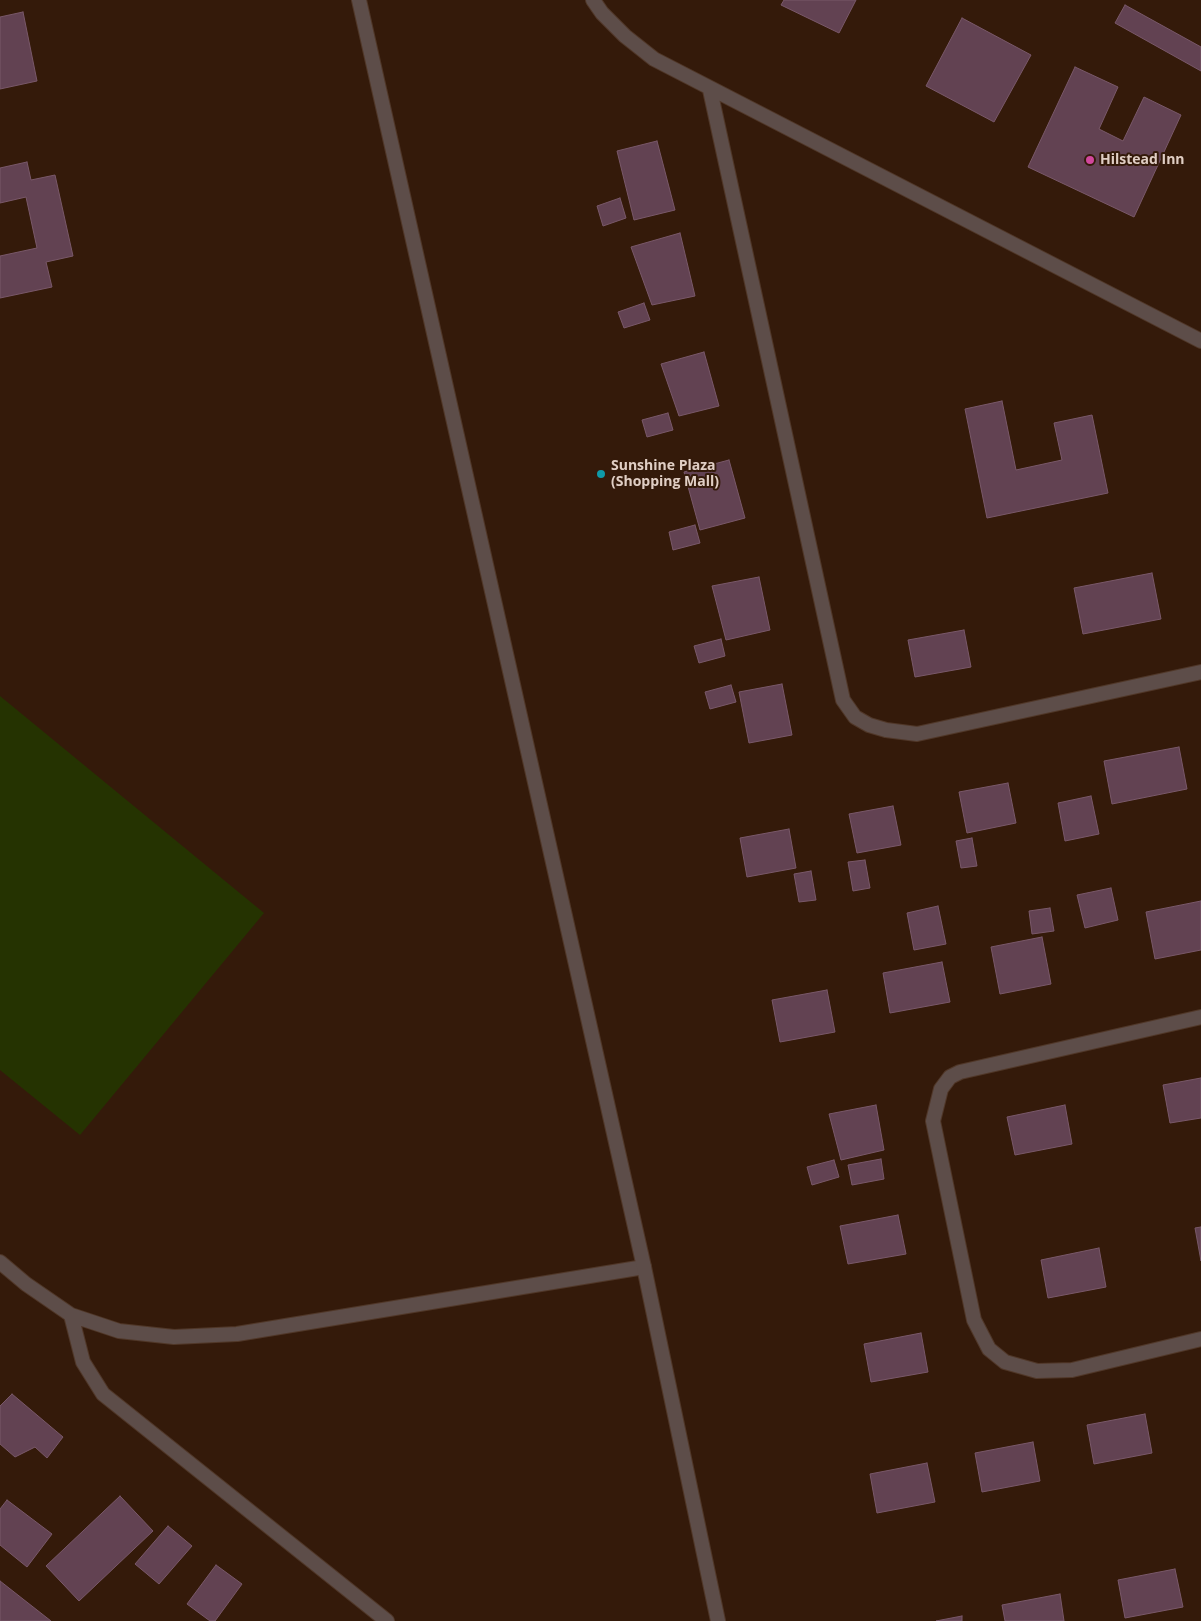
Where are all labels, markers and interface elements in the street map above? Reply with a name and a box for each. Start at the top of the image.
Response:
place label: Hilstead Inn [1100,152,1185,168]
marker: Hilstead Inn [1084,154,1096,166]
place label: Sunshine Plaza (Shopping Mall) [611,458,719,491]
marker: Sunshine Plaza (Shopping Mall) [595,468,607,480]

